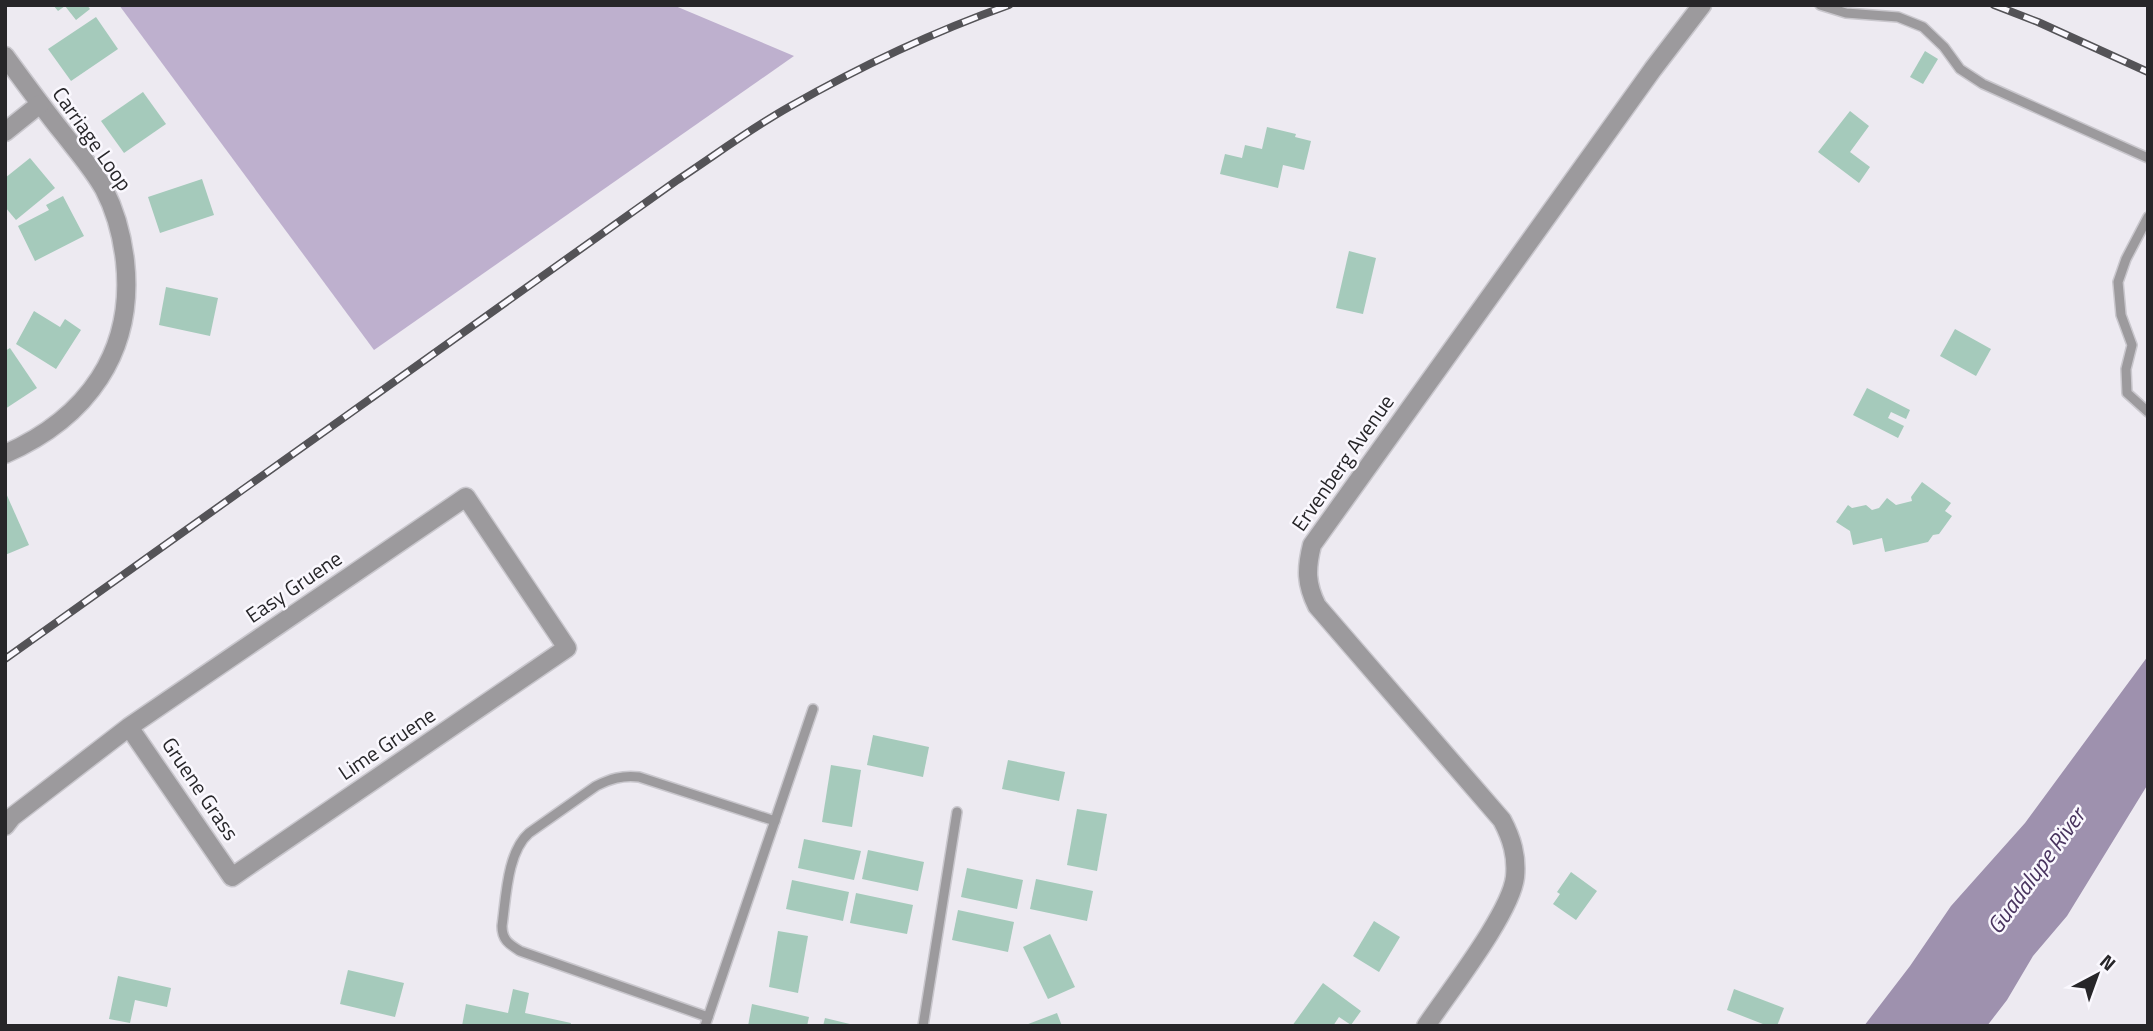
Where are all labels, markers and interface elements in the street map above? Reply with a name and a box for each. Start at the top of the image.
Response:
street label: Carriage Loop [45,80,141,197]
street label: Ervenberg Avenue [1283,387,1401,537]
street label: Easy Gruene [239,542,348,630]
street label: Lime Gruene [331,699,442,788]
street label: Gruene Grass [154,730,247,847]
water label: Guadalupe River [1978,798,2095,941]
north arrow [2062,940,2132,1010]
text: N [2094,947,2123,977]

